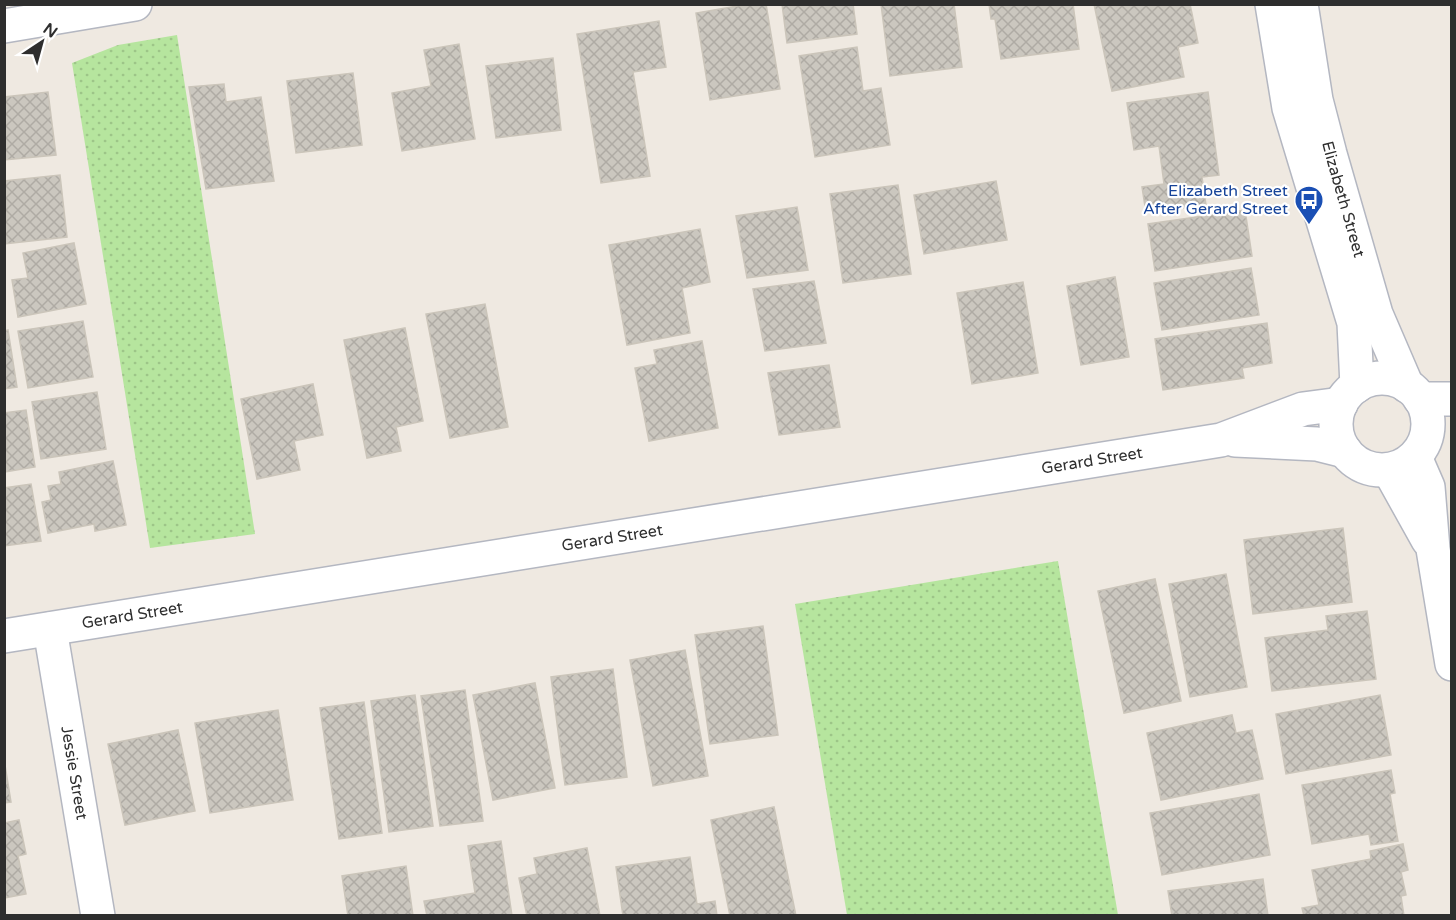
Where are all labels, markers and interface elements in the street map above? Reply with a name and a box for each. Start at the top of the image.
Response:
north arrow [12,12,72,72]
text: N [39,19,61,43]
street label: Elizabeth Street [1317,139,1369,260]
place label: Elizabeth Street After Gerard Street [1143,181,1288,219]
bus stop icon: Elizabeth Street After Gerard Street [1293,184,1325,226]
street label: Gerard Street [1040,443,1144,479]
street label: Gerard Street [560,520,664,556]
street label: Gerard Street [80,597,184,633]
street label: Jessie Street [56,725,92,821]

